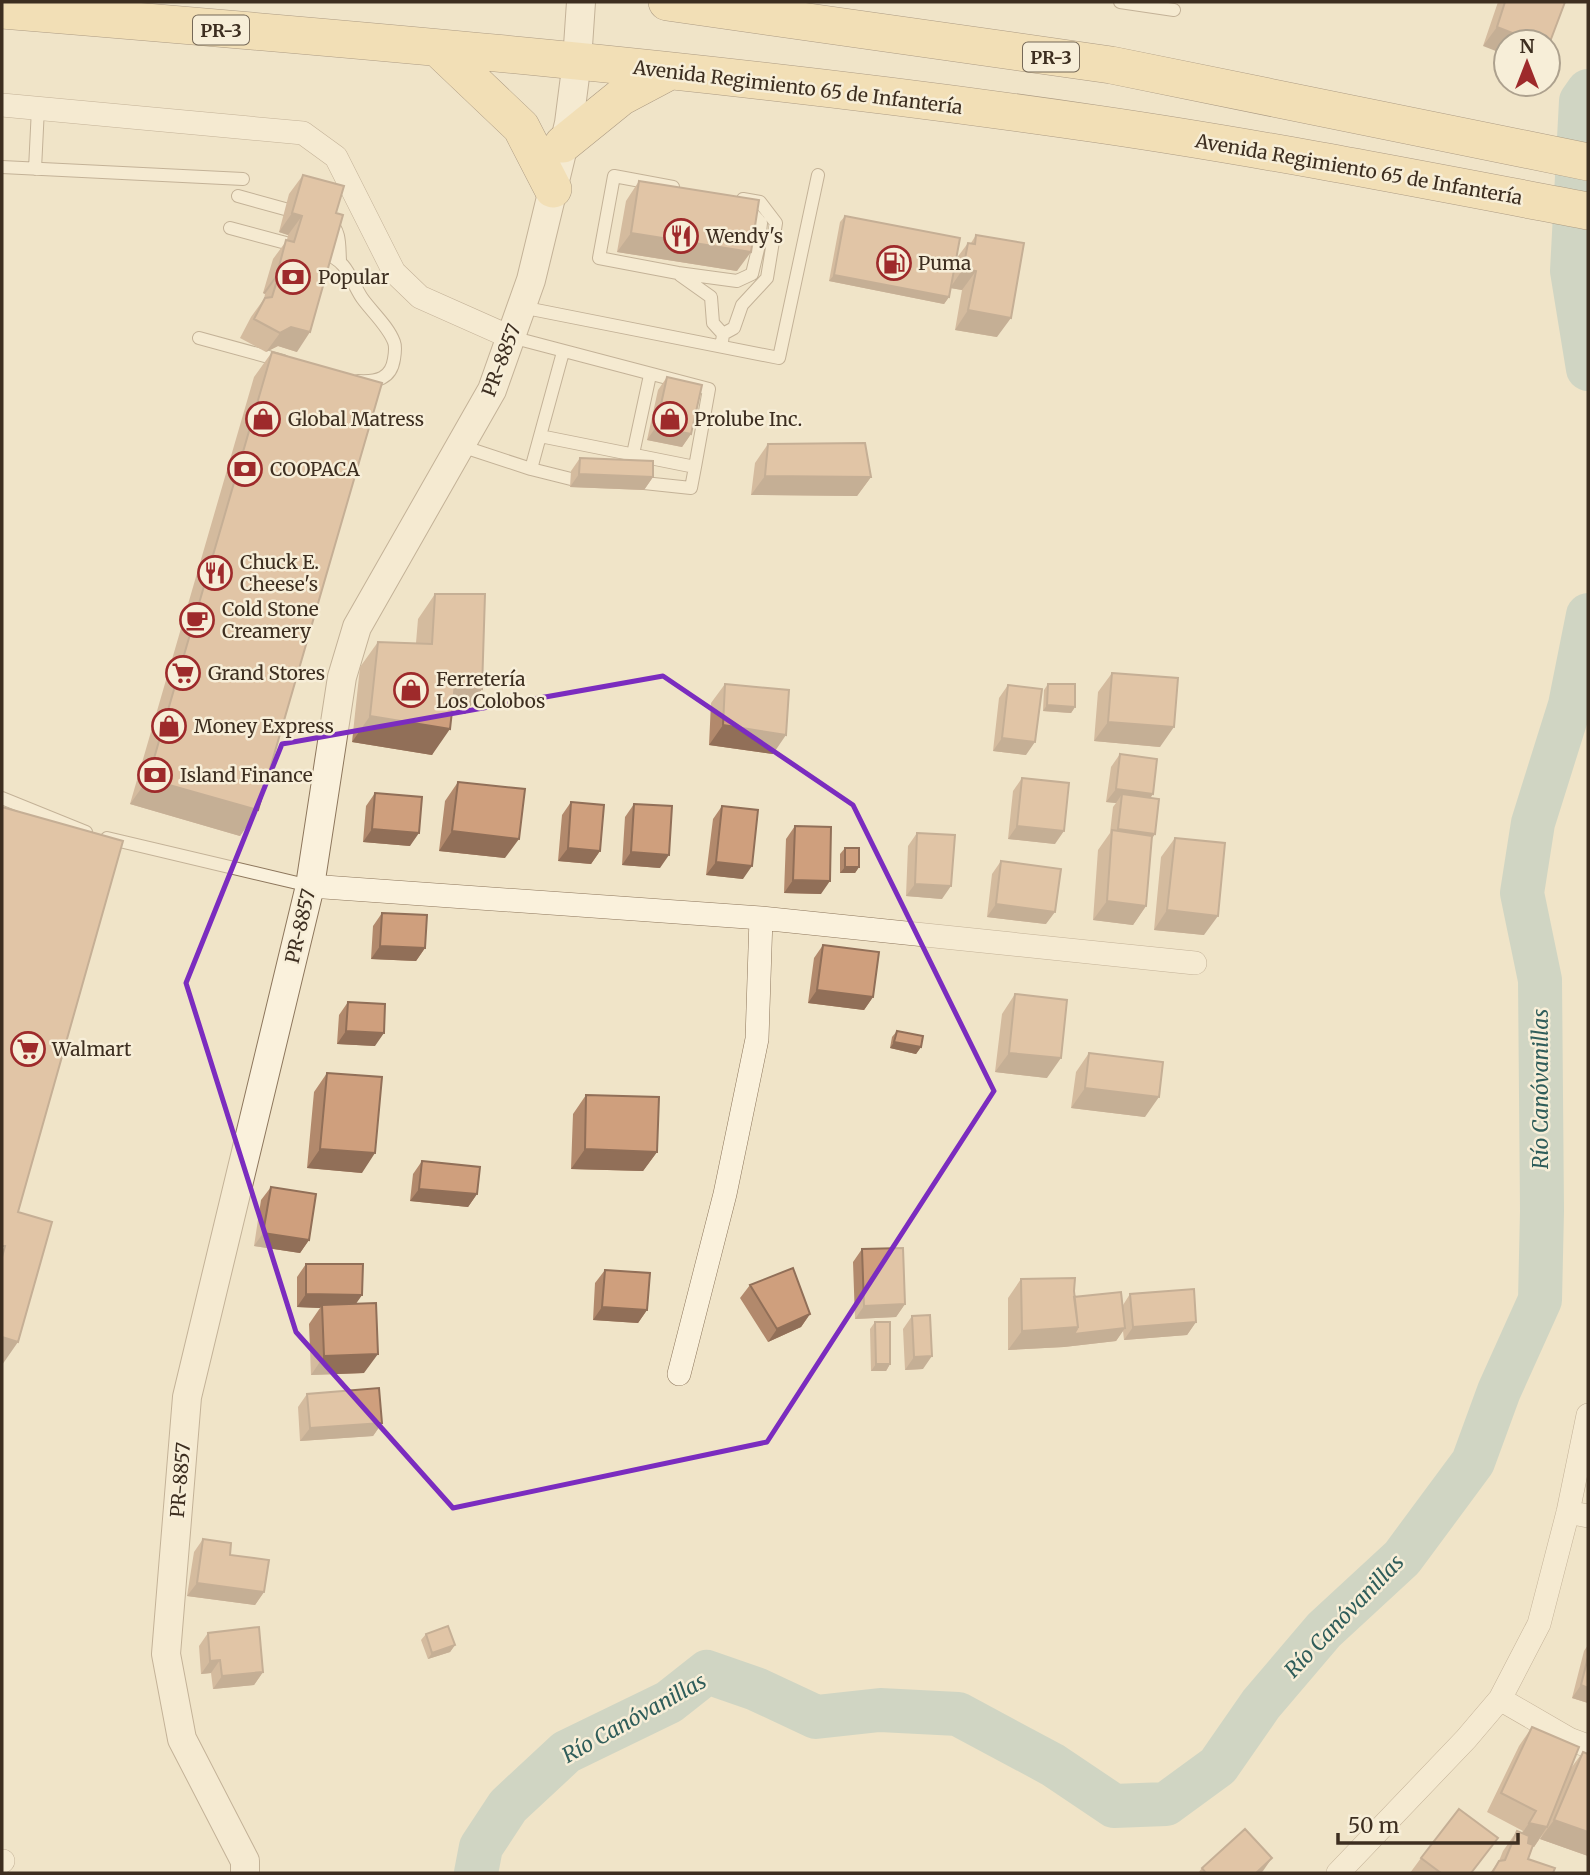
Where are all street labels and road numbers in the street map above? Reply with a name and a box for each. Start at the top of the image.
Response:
road number: PR-3 [193,15,249,44]
road number: PR-3 [1023,42,1079,72]
street label: Avenida Regimiento 65 de Infantería [631,55,964,119]
street label: Avenida Regimiento 65 de Infantería [1193,128,1524,210]
street label: PR-8857 [476,320,526,400]
street label: PR-8857 [280,886,320,966]
street label: PR-8857 [165,1441,195,1519]

